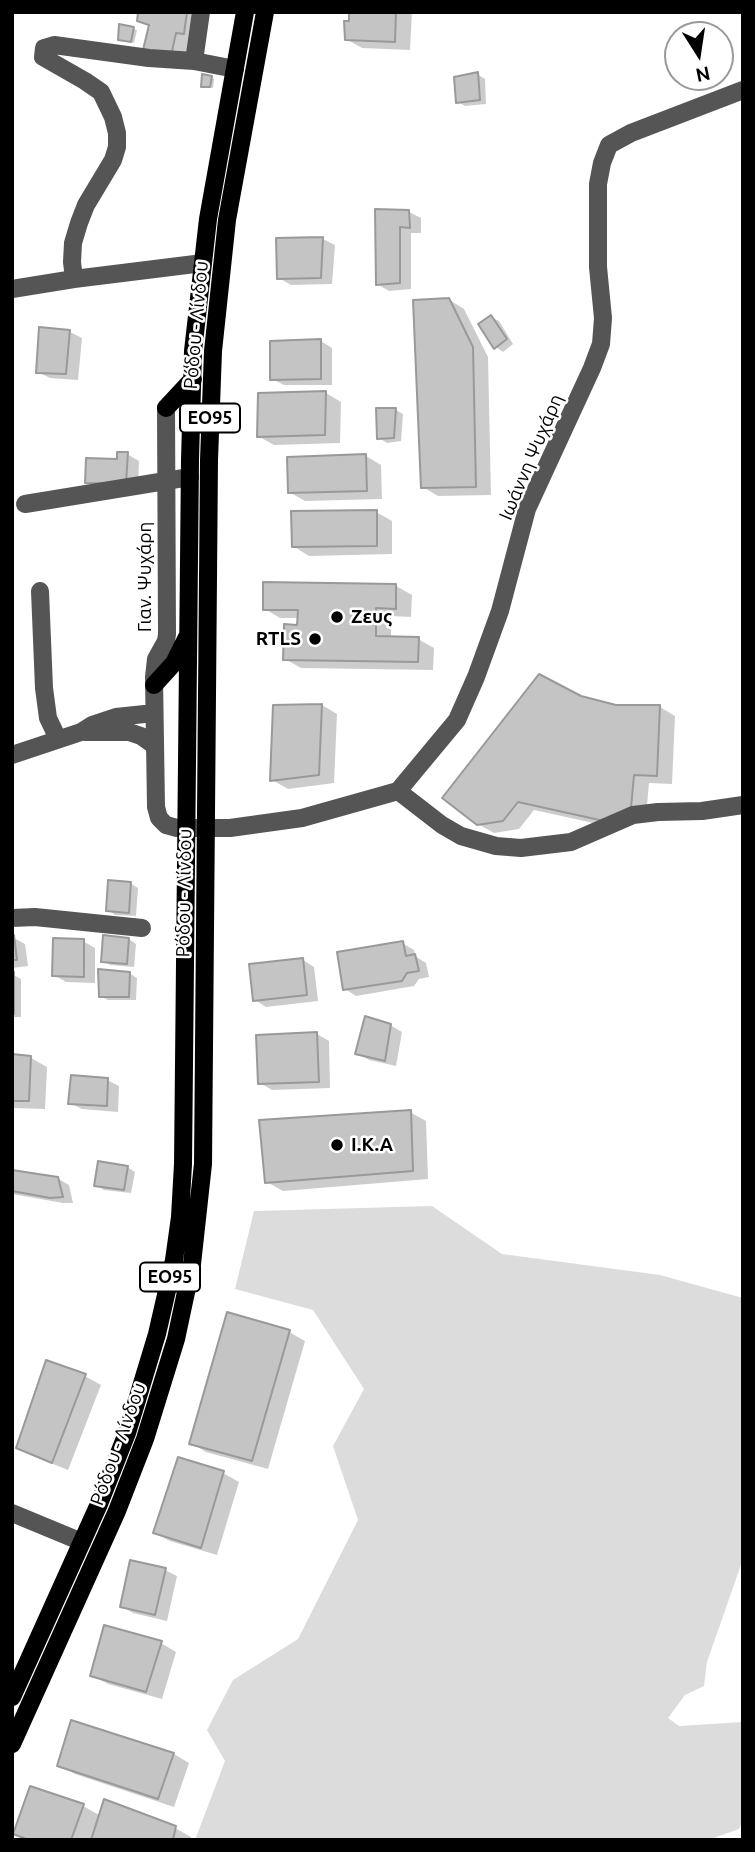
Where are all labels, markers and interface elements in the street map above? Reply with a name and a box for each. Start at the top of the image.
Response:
north arrow [664,21,734,91]
text: N [694,62,712,87]
street label: Ρόδου - Λίνδου [179,260,213,390]
street label: Ιωάννη Ψυχάρη [494,391,568,523]
road number: ΕΟ95 [180,404,240,432]
street label: Γιαν. Ψυχάρη [134,522,156,632]
place label: Ζευς [351,606,392,628]
marker: Ζευς [329,609,345,625]
place label: RTLS [256,628,301,650]
marker: RTLS [307,631,323,647]
street label: Ρόδου - Λίνδου [171,828,197,958]
place label: Ι.Κ.Α [351,1134,393,1156]
marker: Ι.Κ.Α [329,1137,345,1153]
road number: ΕΟ95 [140,1262,200,1292]
street label: Ρόδου - Λίνδου [85,1380,151,1508]

